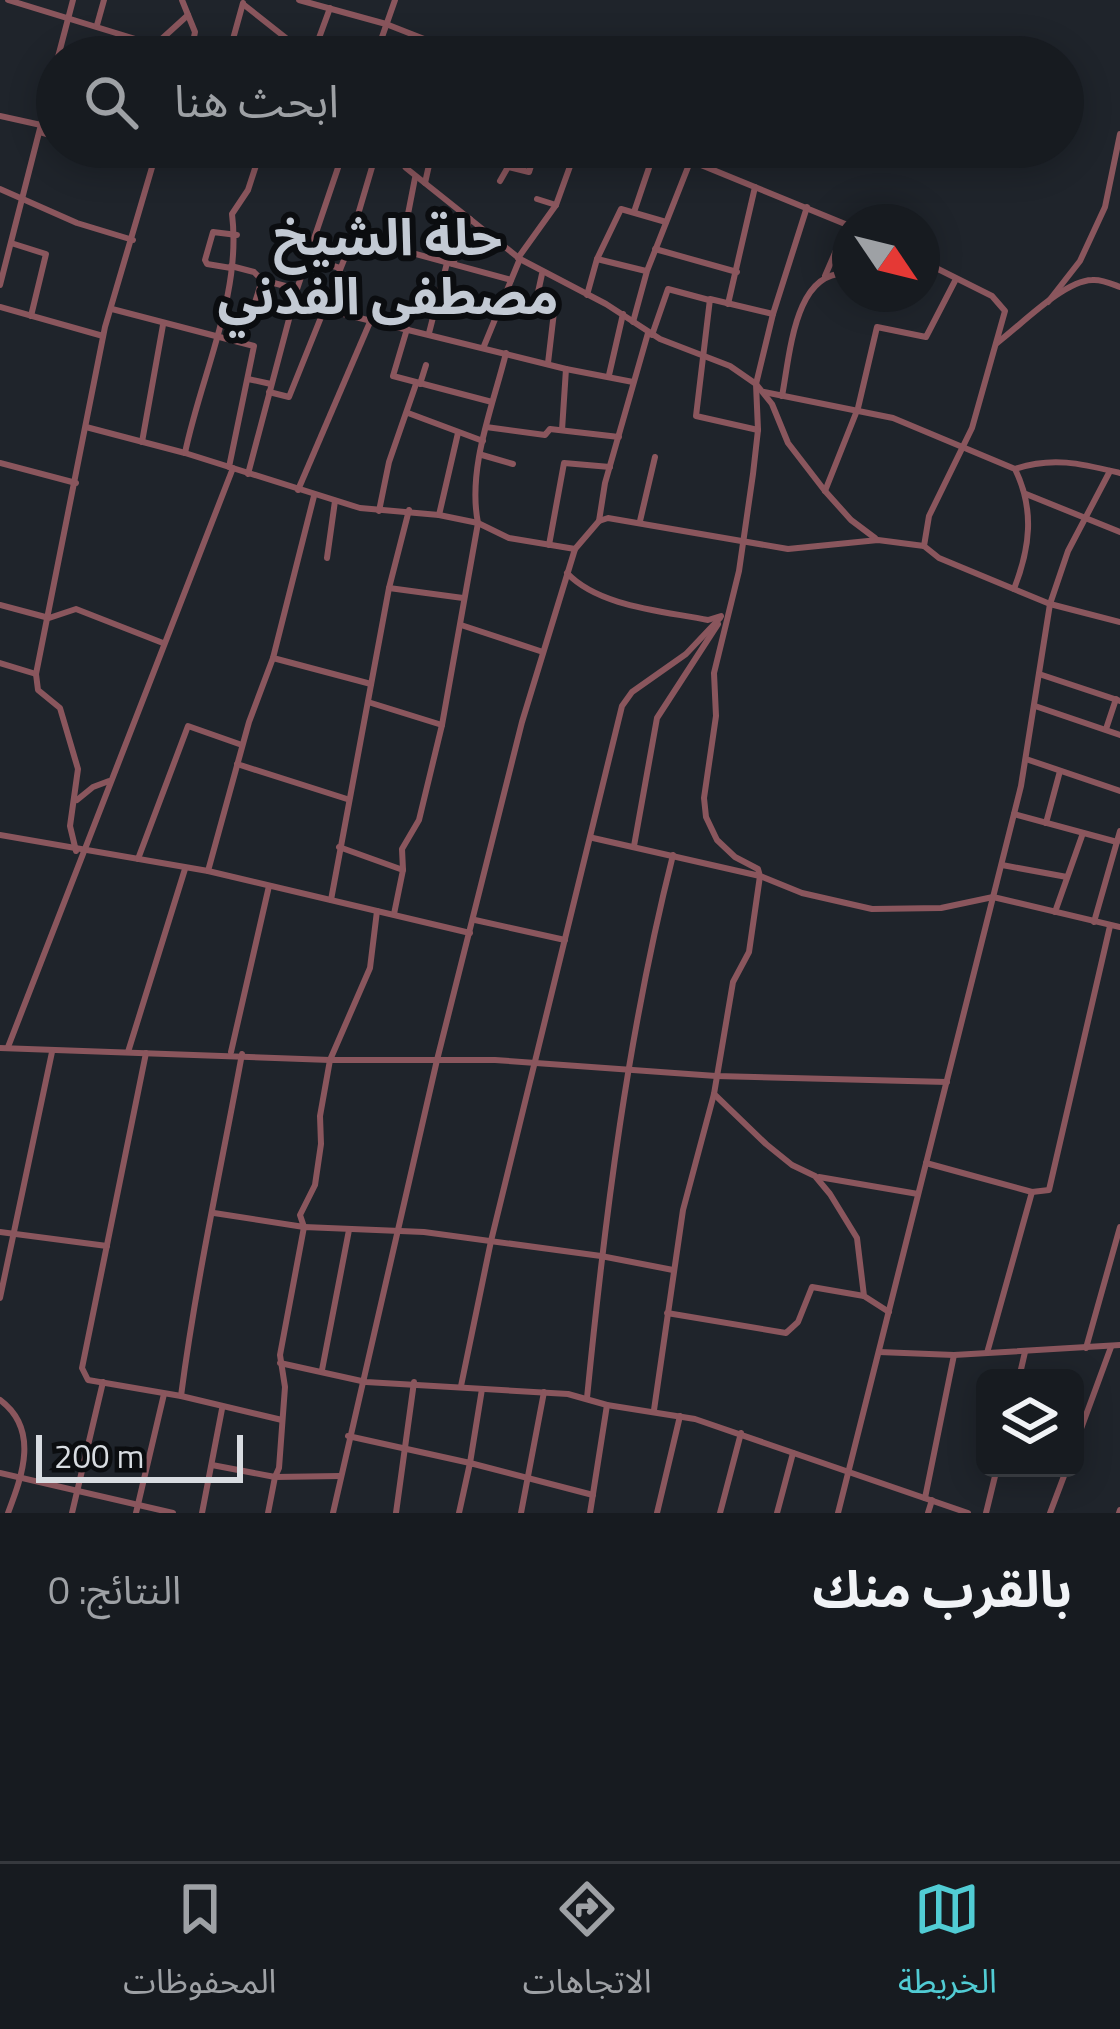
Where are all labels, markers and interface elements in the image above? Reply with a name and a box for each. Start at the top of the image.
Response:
search box [36,36,1084,168]
text: ابحث هنا [174,66,339,134]
icon: search [78,69,144,135]
district label: حلة الشيخ مصطفى الفدني [218,197,558,338]
north arrow [832,204,940,312]
map controls [976,1369,1084,1477]
button: layers [976,1369,1084,1477]
scale bar [36,1429,243,1482]
text: 200 m [54,1431,144,1481]
text: بالقرب منك [812,1549,1072,1627]
text: النتائج: 0 [48,1560,181,1619]
tab: المحفوظات [123,1876,276,2017]
tab: الاتجاهات [523,1876,652,2017]
tab: الخريطة [898,1876,997,2017]

